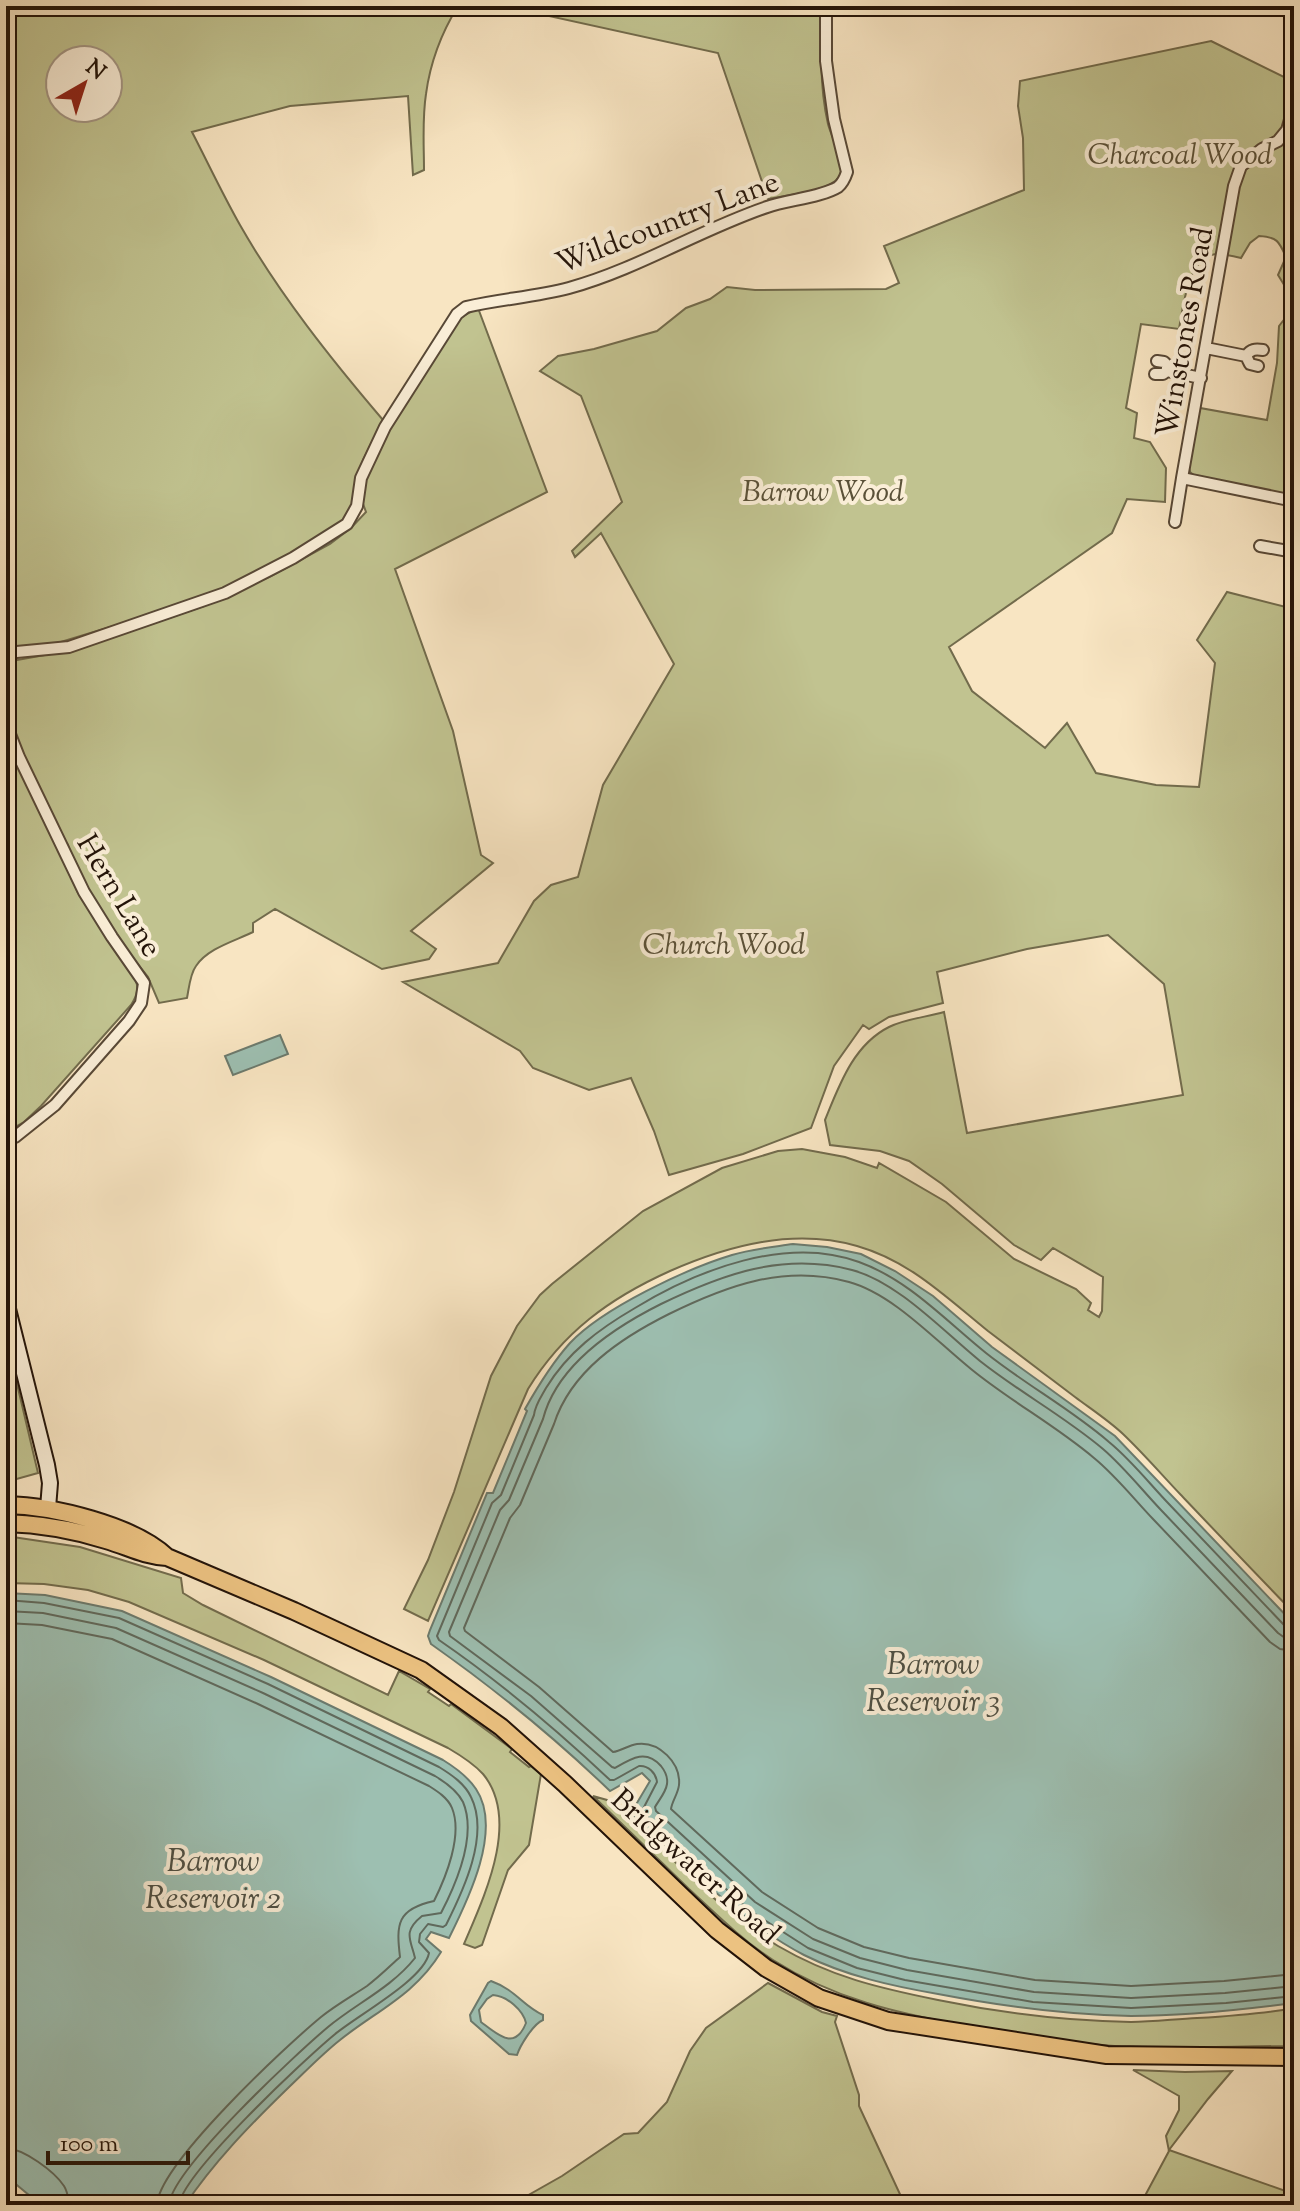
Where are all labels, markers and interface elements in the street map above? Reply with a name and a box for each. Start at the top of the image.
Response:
north arrow [44,44,124,124]
text: N [78,53,112,89]
park label: Charcoal Wood [1088,135,1273,178]
street label: Wildcountry Lane [550,162,786,287]
street label: Winstones Road [1147,224,1226,441]
park label: Barrow Wood [742,472,904,515]
street label: Hern Lane [64,827,171,966]
park label: Church Wood [643,925,806,968]
water label: Barrow Reservoir 3 [866,1643,1000,1726]
street label: Bridgwater Road [600,1780,789,1956]
water label: Barrow Reservoir 2 [145,1840,281,1923]
scale bar [48,2115,188,2165]
text: 100 m [60,2128,118,2162]

